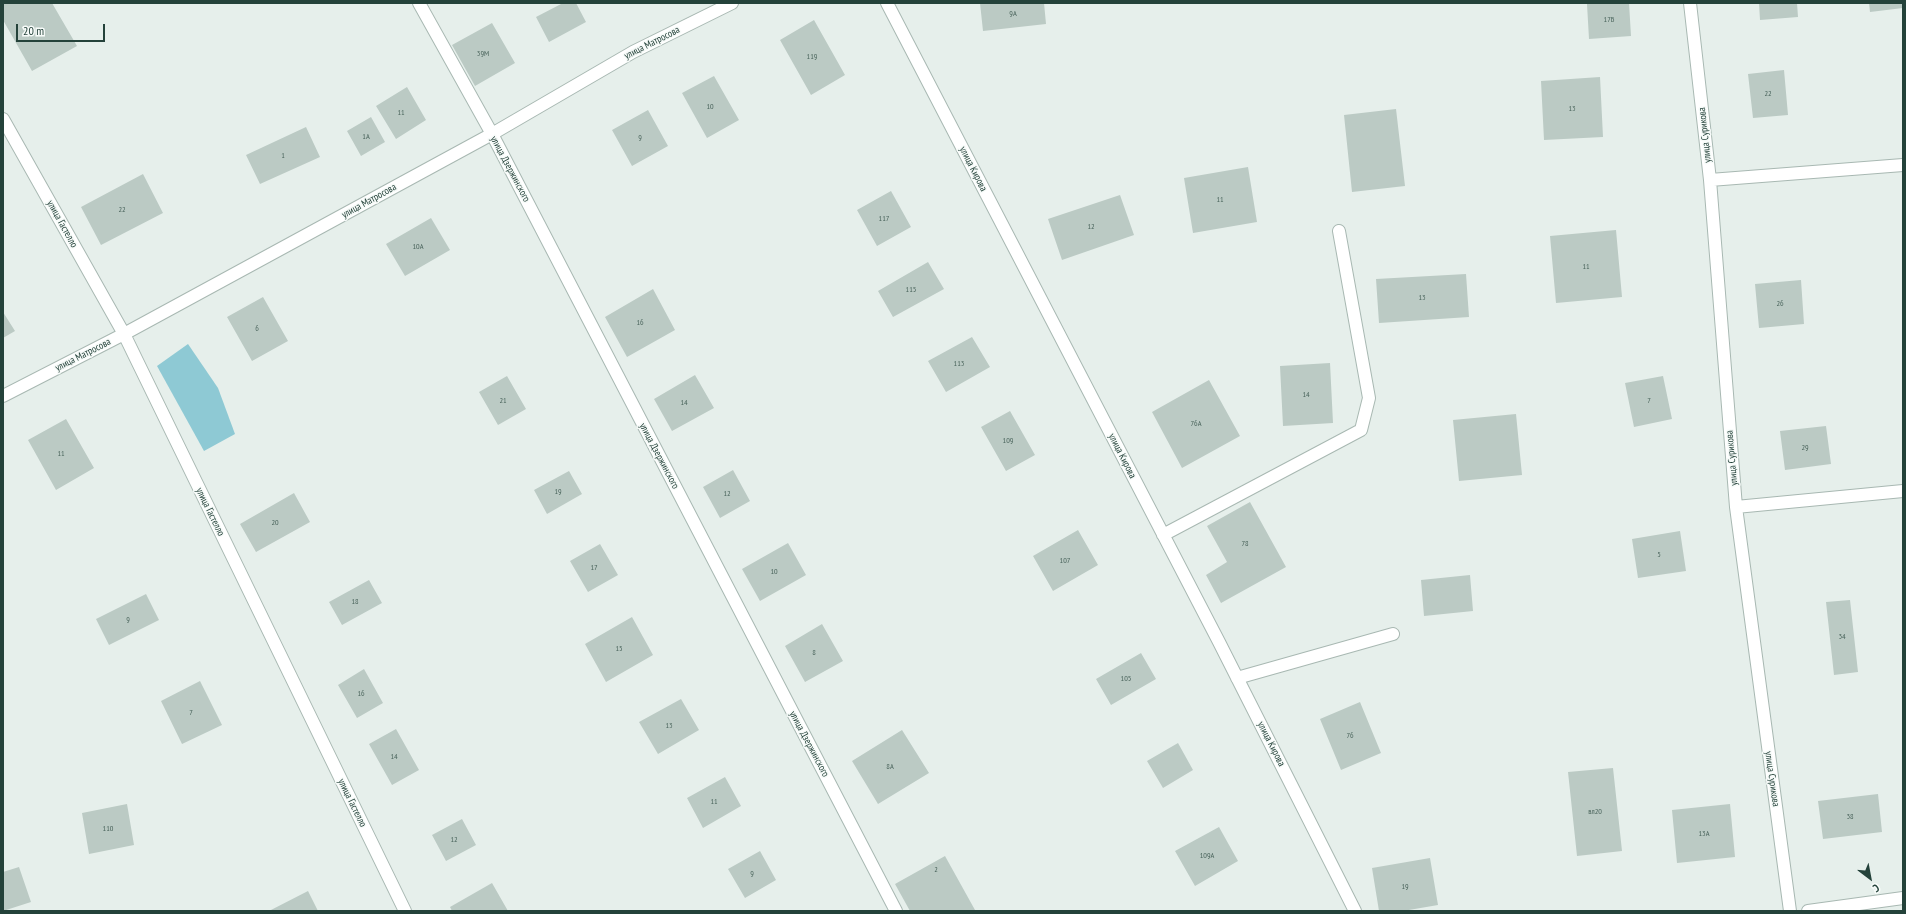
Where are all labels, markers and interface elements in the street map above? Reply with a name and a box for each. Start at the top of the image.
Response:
house number: 9А [1009,9,1017,19]
house number: 17Б [1604,15,1614,25]
scale bar [18,16,107,42]
text: 20 m [23,23,44,38]
street label: улица Матросова [622,24,682,62]
house number: 39М [477,49,489,59]
house number: 119 [807,52,817,62]
house number: 22 [1764,89,1772,99]
house number: 10 [706,102,714,112]
house number: 13 [1568,104,1576,114]
street label: улица Сурикова [1696,107,1714,163]
house number: 11 [397,108,405,118]
house number: 1А [362,132,370,142]
house number: 9 [638,133,642,143]
street label: улица Дзержинского [488,134,532,204]
street label: улица Кирова [957,145,989,193]
house number: 1 [281,151,285,161]
street label: улица Матросова [340,181,398,221]
house number: 11 [1216,195,1224,205]
street label: улица Гастелло [44,198,80,250]
house number: 22 [118,205,126,215]
house number: 117 [879,214,889,224]
house number: 12 [1087,222,1095,232]
house number: 10А [413,242,423,252]
house number: 11 [1582,262,1590,272]
house number: 115 [906,285,916,295]
house number: 13 [1418,293,1426,303]
house number: 26 [1776,299,1784,309]
house number: 16 [636,318,644,328]
house number: 6 [255,324,259,334]
street label: улица Матросова [53,336,113,374]
house number: 113 [954,359,964,369]
house number: 14 [1302,390,1310,400]
house number: 21 [499,396,507,406]
house number: 7 [1647,396,1651,406]
house number: 14 [680,398,688,408]
house number: 76А [1191,419,1201,429]
street label: улица Дзержинского [637,421,681,491]
street label: улица Сурикова [1724,430,1740,486]
street label: улица Кирова [1106,432,1138,480]
house number: 109 [1003,436,1013,446]
house number: 29 [1801,443,1809,453]
house number: 11 [57,449,65,459]
street label: улица Гастелло [193,486,227,538]
house number: 19 [554,487,562,497]
house number: 12 [723,489,731,499]
house number: 20 [271,518,279,528]
house number: 78 [1241,539,1249,549]
house number: 5 [1657,550,1661,560]
house number: 107 [1060,556,1070,566]
house number: 17 [590,563,598,573]
house number: 10 [770,567,778,577]
house number: 18 [351,597,359,607]
house number: 9 [126,615,130,625]
house number: 34 [1838,632,1846,642]
house number: 15 [615,644,623,654]
house number: 8 [812,648,816,658]
house number: 105 [1121,674,1131,684]
house number: 16 [357,689,365,699]
house number: 7 [189,708,193,718]
street label: улица Дзержинского [787,709,831,779]
street label: улица Кирова [1255,720,1287,768]
house number: 13 [665,721,673,731]
house number: 76 [1346,731,1354,741]
street label: улица Сурикова [1762,751,1782,807]
house number: 14 [390,752,398,762]
house number: 8А [886,762,894,772]
street label: улица Гастелло [335,777,369,829]
house number: 11 [710,797,718,807]
house number: вл20 [1588,807,1602,817]
house number: 38 [1846,812,1854,822]
house number: 110 [103,824,113,834]
house number: 13А [1699,829,1709,839]
house number: 12 [450,835,458,845]
house number: 109А [1200,851,1214,861]
north arrow [1850,858,1890,898]
house number: 2 [934,865,938,875]
house number: 9 [750,869,754,879]
text: С [1871,881,1882,895]
house number: 19 [1401,882,1409,892]

